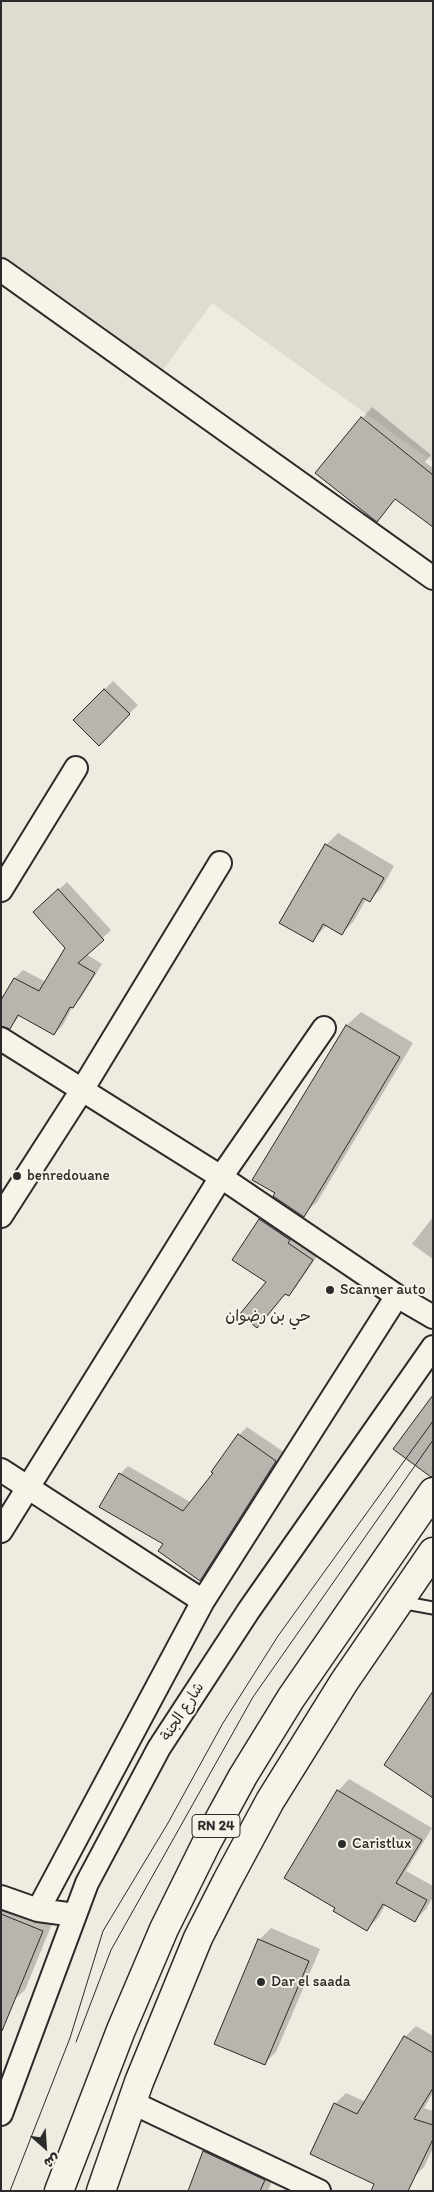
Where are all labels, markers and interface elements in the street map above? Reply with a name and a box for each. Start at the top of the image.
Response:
place label: benredouane [27,1167,110,1185]
marker: benredouane [11,1170,23,1182]
place label: Scanner auto [340,1281,425,1299]
marker: Scanner auto [324,1284,336,1296]
district label: حي بن رضوان [225,1307,311,1327]
street label: شارع الجنة [157,1679,209,1745]
road number: RN 24 [192,1814,240,1838]
place label: Caristlux [352,1835,411,1853]
marker: Caristlux [336,1838,348,1850]
place label: Dar el saada [271,1973,351,1991]
marker: Dar el saada [255,1976,267,1988]
north arrow [20,2122,70,2172]
text: ش [41,2150,62,2172]

